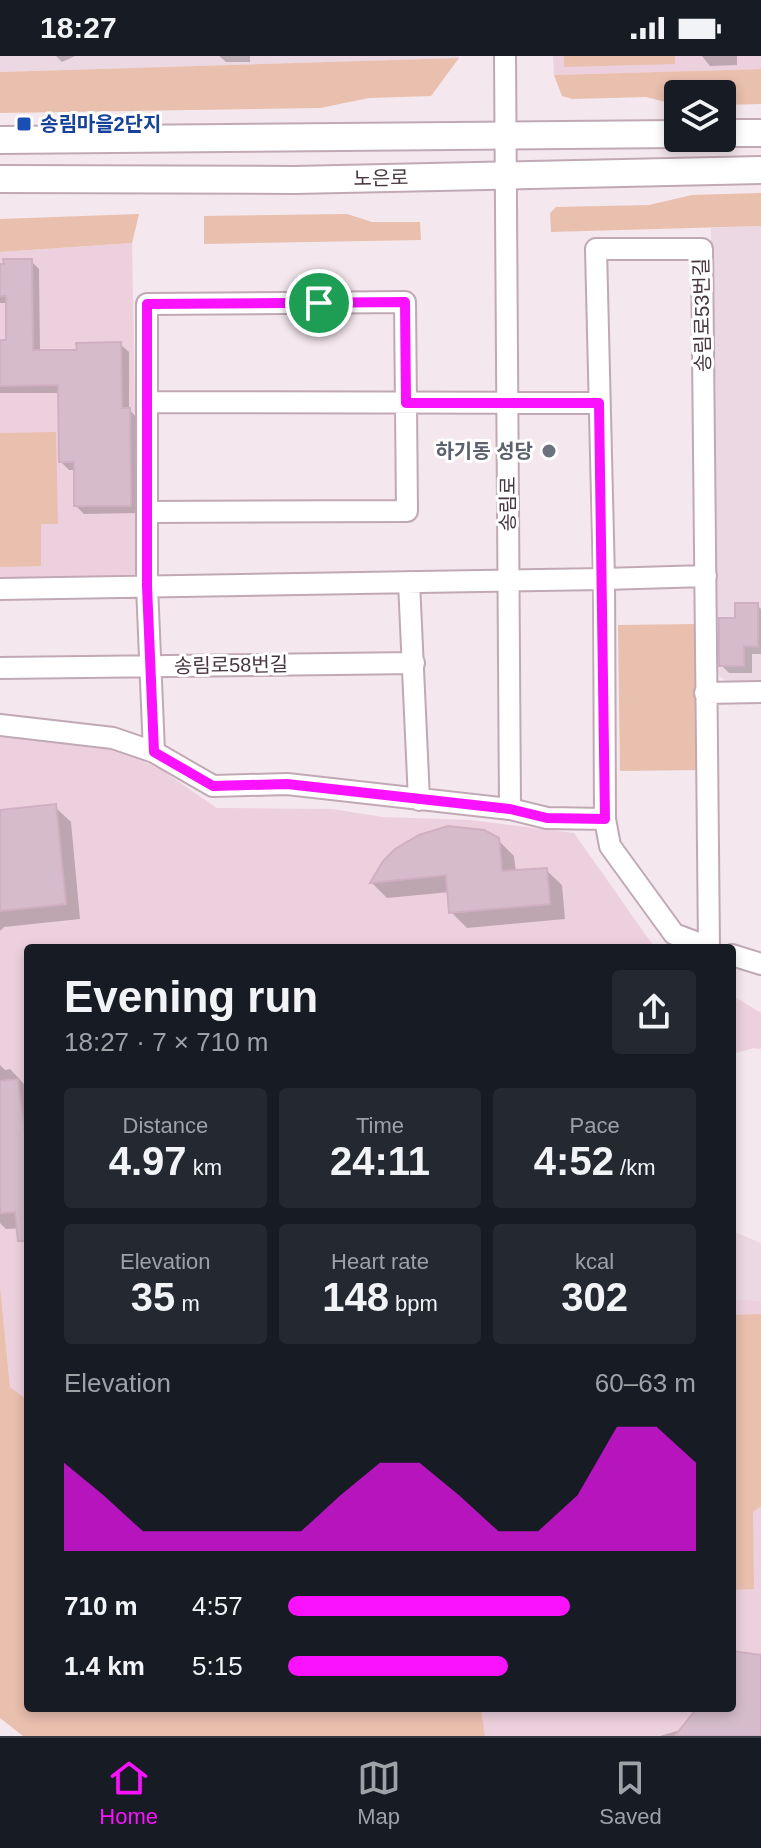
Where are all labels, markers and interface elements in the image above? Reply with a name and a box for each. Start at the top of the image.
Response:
text: 18:27 [40,11,117,44]
map controls [664,80,736,152]
button: layers [664,80,736,152]
place label: 송림마을2단지 [40,113,162,135]
marker: 송림마을2단지 [15,115,33,133]
street label: 노은로 [353,167,409,189]
street label: 송림로53번길 [690,258,714,372]
pin [285,269,353,337]
icon: arrive [297,281,341,325]
place label: 하기동 성당 [435,440,533,462]
marker: 하기동 성당 [540,442,558,460]
street label: 송림로 [497,476,519,532]
street label: 송림로58번길 [174,653,288,677]
button: share [612,970,696,1054]
text: Evening run [64,972,318,1021]
text: 18:27 · 7 × 710 m [64,1027,269,1057]
text: Distance [123,1113,208,1138]
text: Time [356,1113,404,1138]
text: Pace [570,1113,620,1138]
text: 4.97 [109,1139,187,1183]
text: 24:11 [330,1139,430,1183]
text: 4:52 [534,1139,614,1183]
text: km [187,1155,222,1180]
text: /km [614,1155,655,1180]
text: Elevation [120,1249,211,1274]
text: Heart rate [331,1249,429,1274]
text: kcal [575,1249,614,1274]
text: 35 [131,1275,175,1319]
text: 148 [322,1275,389,1319]
text: 302 [561,1275,628,1319]
text: m [175,1291,200,1316]
text: bpm [389,1291,438,1316]
text: Elevation [64,1368,171,1398]
text: 60–63 m [595,1368,696,1398]
text: 710 m [64,1591,138,1621]
text: 4:57 [192,1591,243,1621]
text: 1.4 km [64,1651,145,1681]
text: 5:15 [192,1651,243,1681]
tab: Home [99,1756,158,1830]
tab: Map [357,1756,401,1830]
tab: Saved [599,1756,662,1830]

